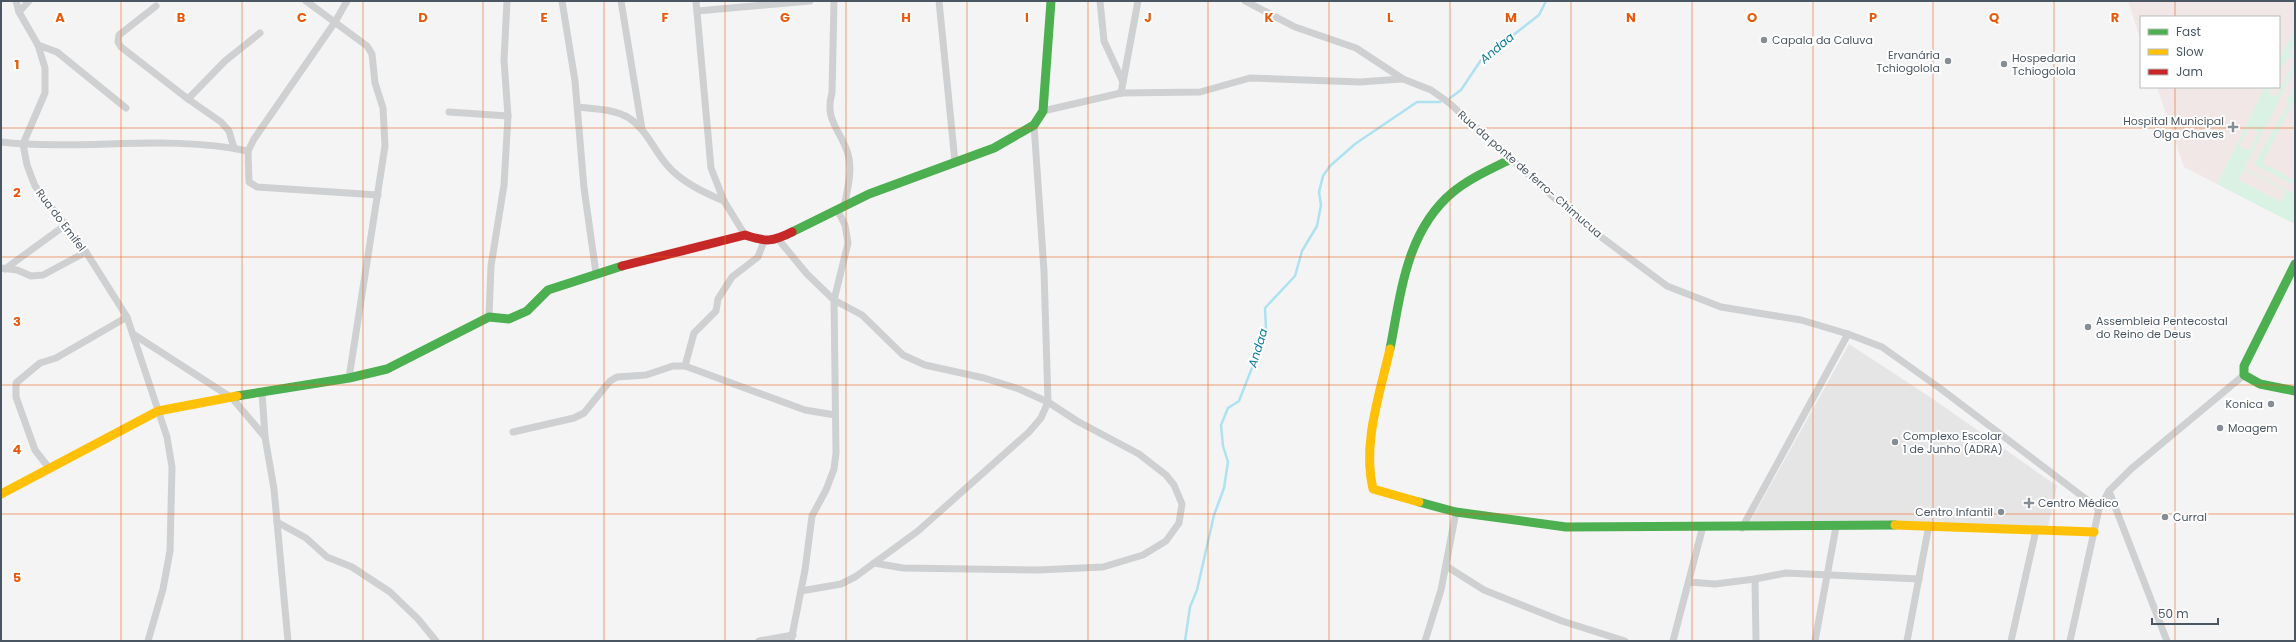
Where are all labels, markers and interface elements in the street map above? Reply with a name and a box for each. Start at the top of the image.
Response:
text: A [55,8,65,27]
text: B [177,8,186,27]
text: C [297,8,307,27]
text: D [418,8,428,27]
text: E [540,8,548,27]
text: F [661,8,669,27]
text: G [780,8,790,27]
text: H [901,8,911,27]
text: I [1025,8,1029,27]
text: J [1144,8,1152,27]
text: K [1264,8,1274,27]
text: L [1387,8,1393,27]
text: M [1505,8,1517,27]
text: N [1626,8,1636,27]
text: O [1747,8,1757,27]
text: P [1869,8,1877,27]
text: Q [1989,8,1999,27]
text: R [2111,8,2119,27]
legend [2140,16,2280,88]
text: Fast [2176,23,2201,40]
water label: Andaa [1475,28,1518,68]
place label: Capala da Caluva [1772,32,1873,48]
marker: Capala da Caluva [1759,35,1769,45]
text: Slow [2176,43,2204,60]
place label: Ervanária Tchiogolola [1876,47,1940,76]
place label: Hospedaria Tchiogolola [2012,50,2076,79]
text: 1 [15,55,19,74]
marker: Ervanária Tchiogolola [1943,56,1953,66]
marker: Hospedaria Tchiogolola [1999,59,2009,69]
text: Jam [2176,63,2203,80]
street label: Rua da ponte de ferro- Chimucua [1454,107,1606,241]
place label: Hospital Municipal Olga Chaves [2123,113,2224,142]
marker: Hospital Municipal Olga Chaves [2227,121,2239,133]
text: 2 [13,183,21,202]
street label: Rua do Emifel [32,185,90,255]
text: 3 [13,312,21,331]
place label: Assembleia Pentecostal do Reino de Deus [2096,313,2228,342]
marker: Assembleia Pentecostal do Reino de Deus [2083,322,2093,332]
water label: Andaa [1243,326,1272,370]
place label: Konica [2226,396,2263,412]
marker: Konica [2266,399,2276,409]
place label: Moagem [2228,420,2278,436]
marker: Moagem [2215,423,2225,433]
place label: Complexo Escolar 1 de Junho (ADRA) [1903,428,2003,457]
marker: Complexo Escolar 1 de Junho (ADRA) [1890,437,1900,447]
text: 4 [13,440,22,459]
place label: Centro Médico [2038,495,2119,511]
marker: Centro Médico [2023,497,2035,509]
place label: Centro Infantil [1915,504,1993,520]
marker: Centro Infantil [1996,507,2006,517]
place label: Curral [2173,509,2207,525]
marker: Curral [2160,512,2170,522]
text: 5 [13,568,21,587]
scale bar [2152,600,2218,626]
text: 50 m [2158,605,2189,622]

